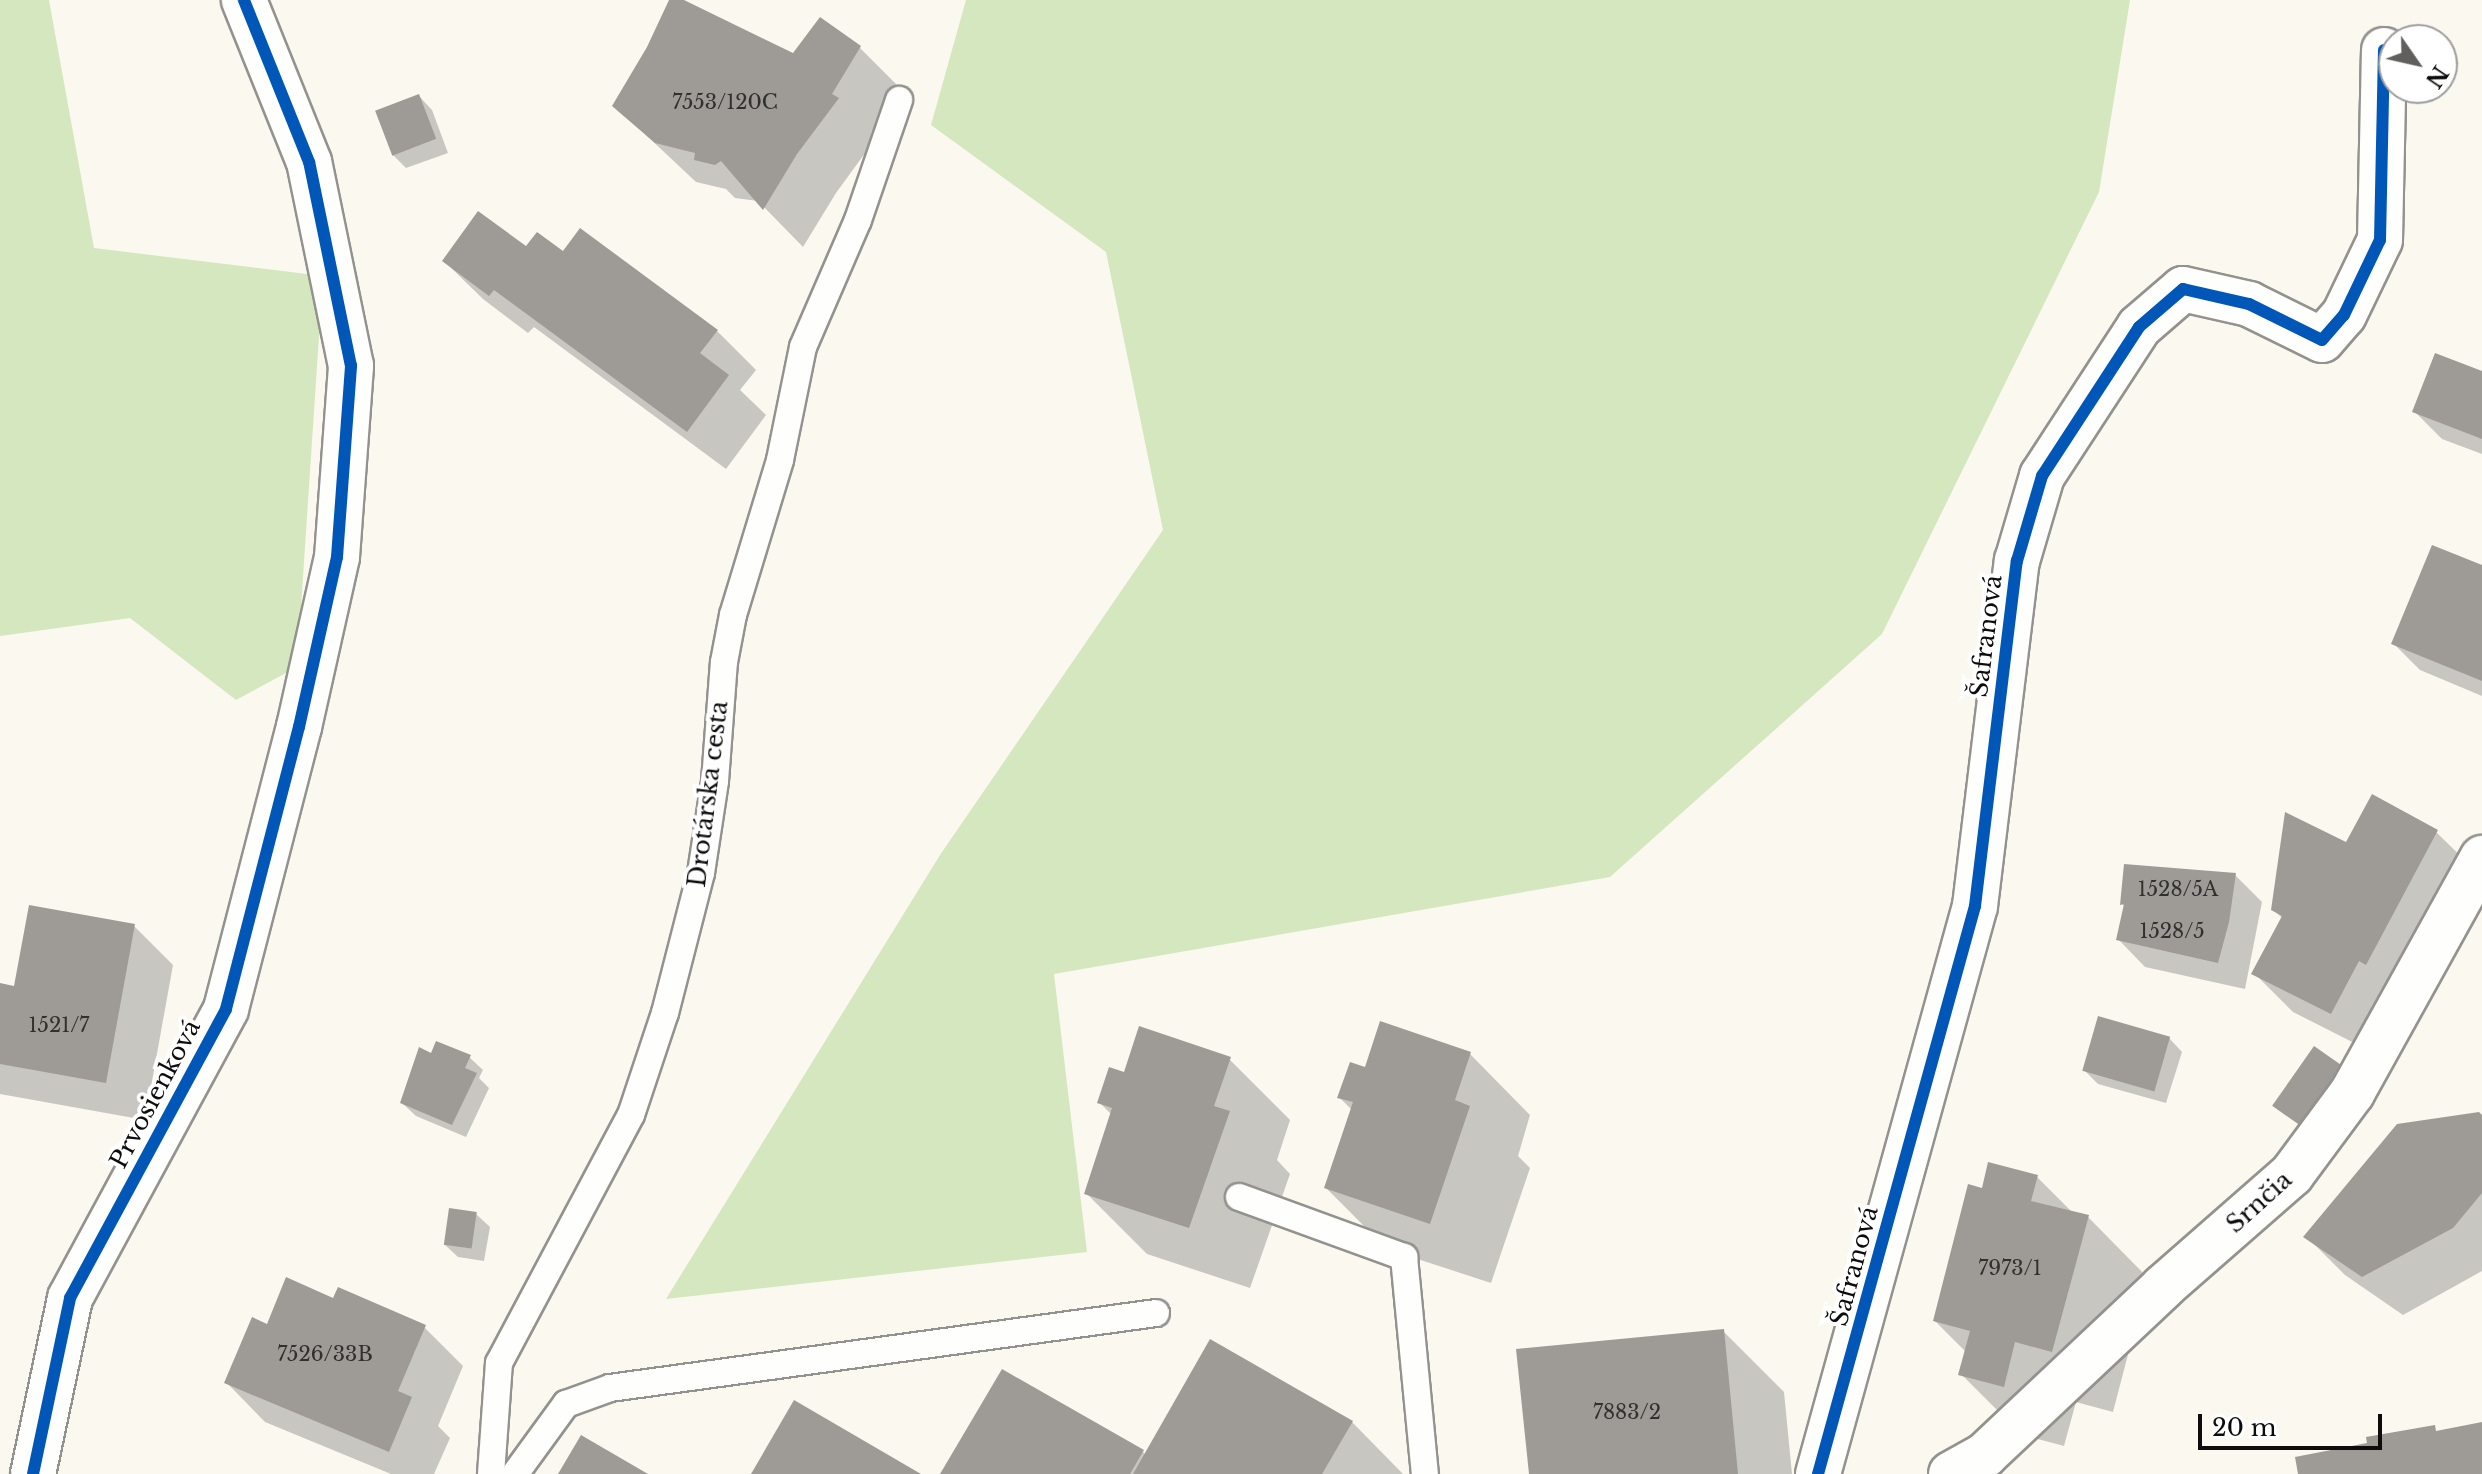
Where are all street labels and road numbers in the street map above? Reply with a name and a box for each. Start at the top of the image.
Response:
street label: Šafranová [1964,573,2008,699]
street label: Drotárska cesta [682,699,734,889]
street label: Prvosienková [104,1015,206,1173]
street label: Srnčia [2220,1165,2298,1239]
street label: Šafranová [1824,1203,1884,1329]

